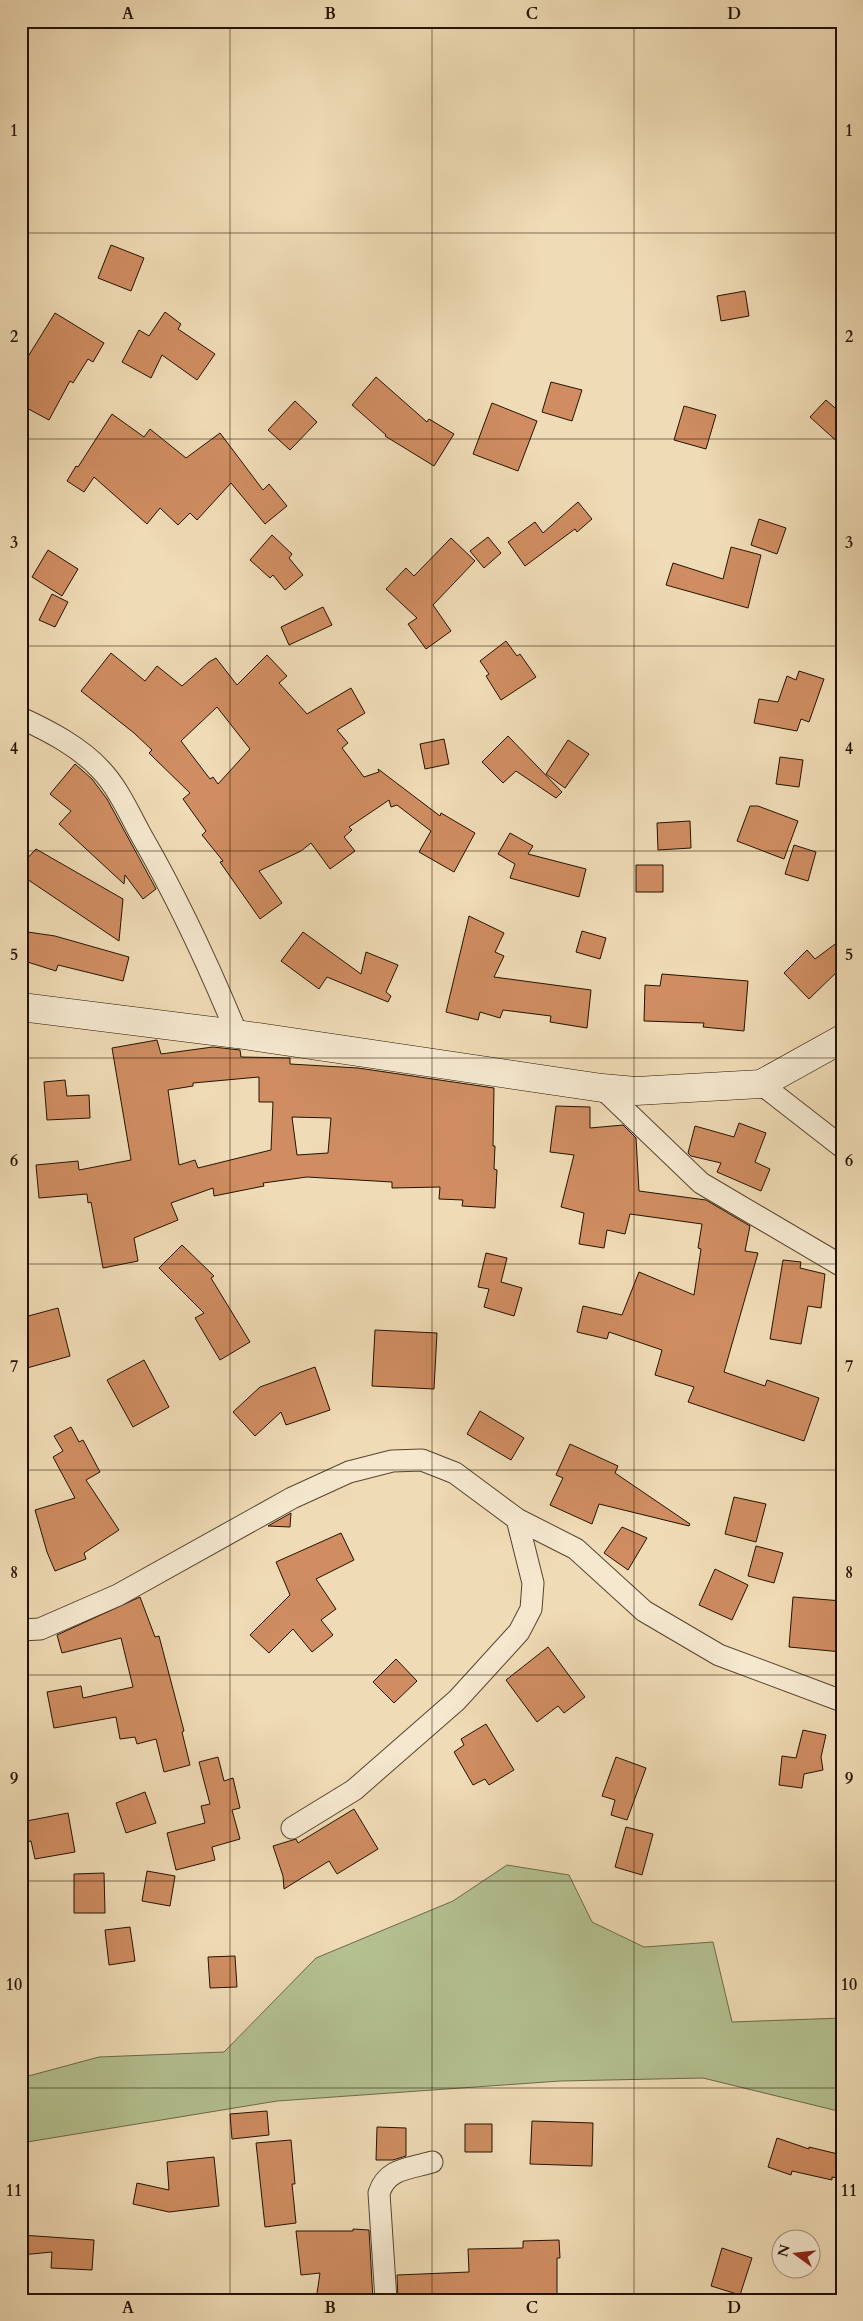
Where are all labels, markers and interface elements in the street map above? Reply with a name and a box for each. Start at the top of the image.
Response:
text: A [122,3,134,25]
text: B [324,3,336,25]
text: C [526,3,538,25]
text: D [727,3,741,25]
text: 1 [10,120,18,142]
text: 1 [845,120,853,142]
text: 2 [10,326,18,348]
text: 2 [845,326,853,348]
text: 3 [10,532,18,554]
text: 3 [845,532,853,554]
text: 4 [10,738,18,760]
text: 4 [845,738,853,760]
text: 5 [10,944,18,966]
text: 5 [845,944,853,966]
text: 6 [10,1150,18,1172]
text: 6 [845,1150,853,1172]
text: 7 [10,1356,18,1378]
text: 7 [845,1356,853,1378]
text: 8 [10,1562,18,1584]
text: 8 [845,1562,853,1584]
text: 9 [10,1768,18,1790]
text: 9 [845,1768,853,1790]
text: 10 [6,1974,22,1996]
text: 10 [841,1974,857,1996]
text: 11 [6,2180,22,2202]
text: 11 [841,2180,857,2202]
north arrow [770,2228,820,2278]
text: N [773,2242,795,2259]
text: A [122,2297,134,2319]
text: B [324,2297,336,2319]
text: C [526,2297,538,2319]
text: D [727,2297,741,2319]

